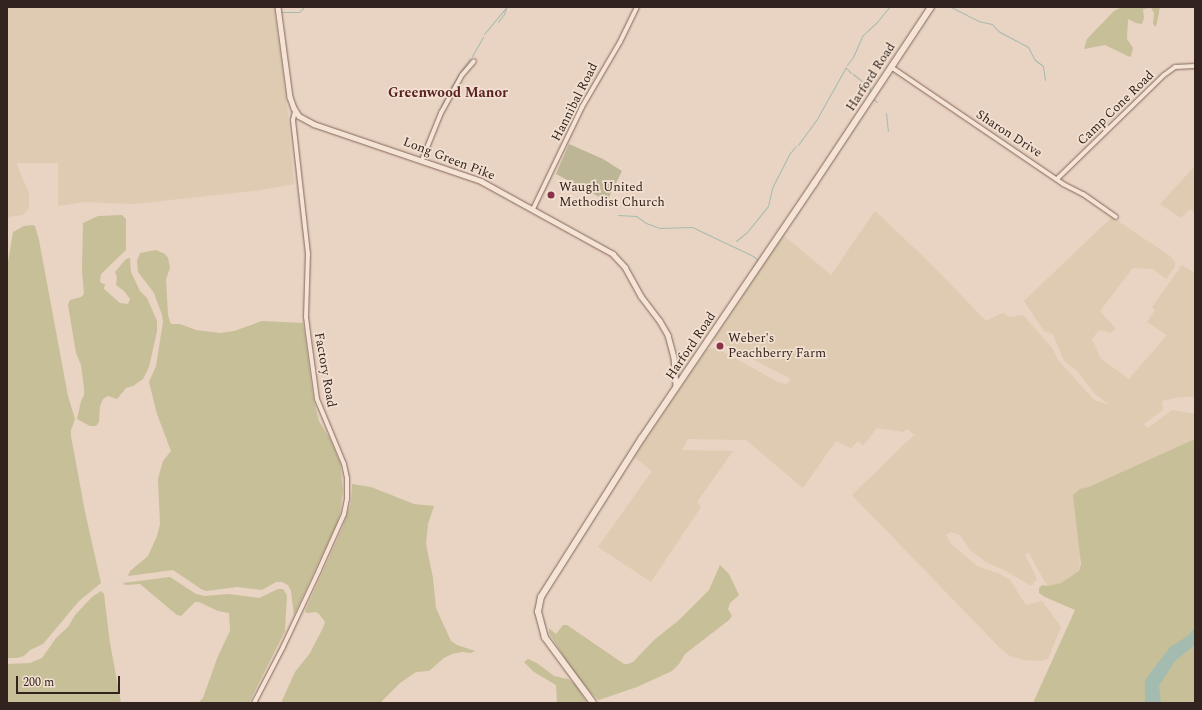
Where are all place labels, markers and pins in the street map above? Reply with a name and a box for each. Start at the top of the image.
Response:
place label: Waugh United Methodist Church [559,180,665,211]
marker: Waugh United Methodist Church [546,190,556,200]
place label: Weber's Peachberry Farm [728,331,826,362]
marker: Weber's Peachberry Farm [715,341,725,351]

